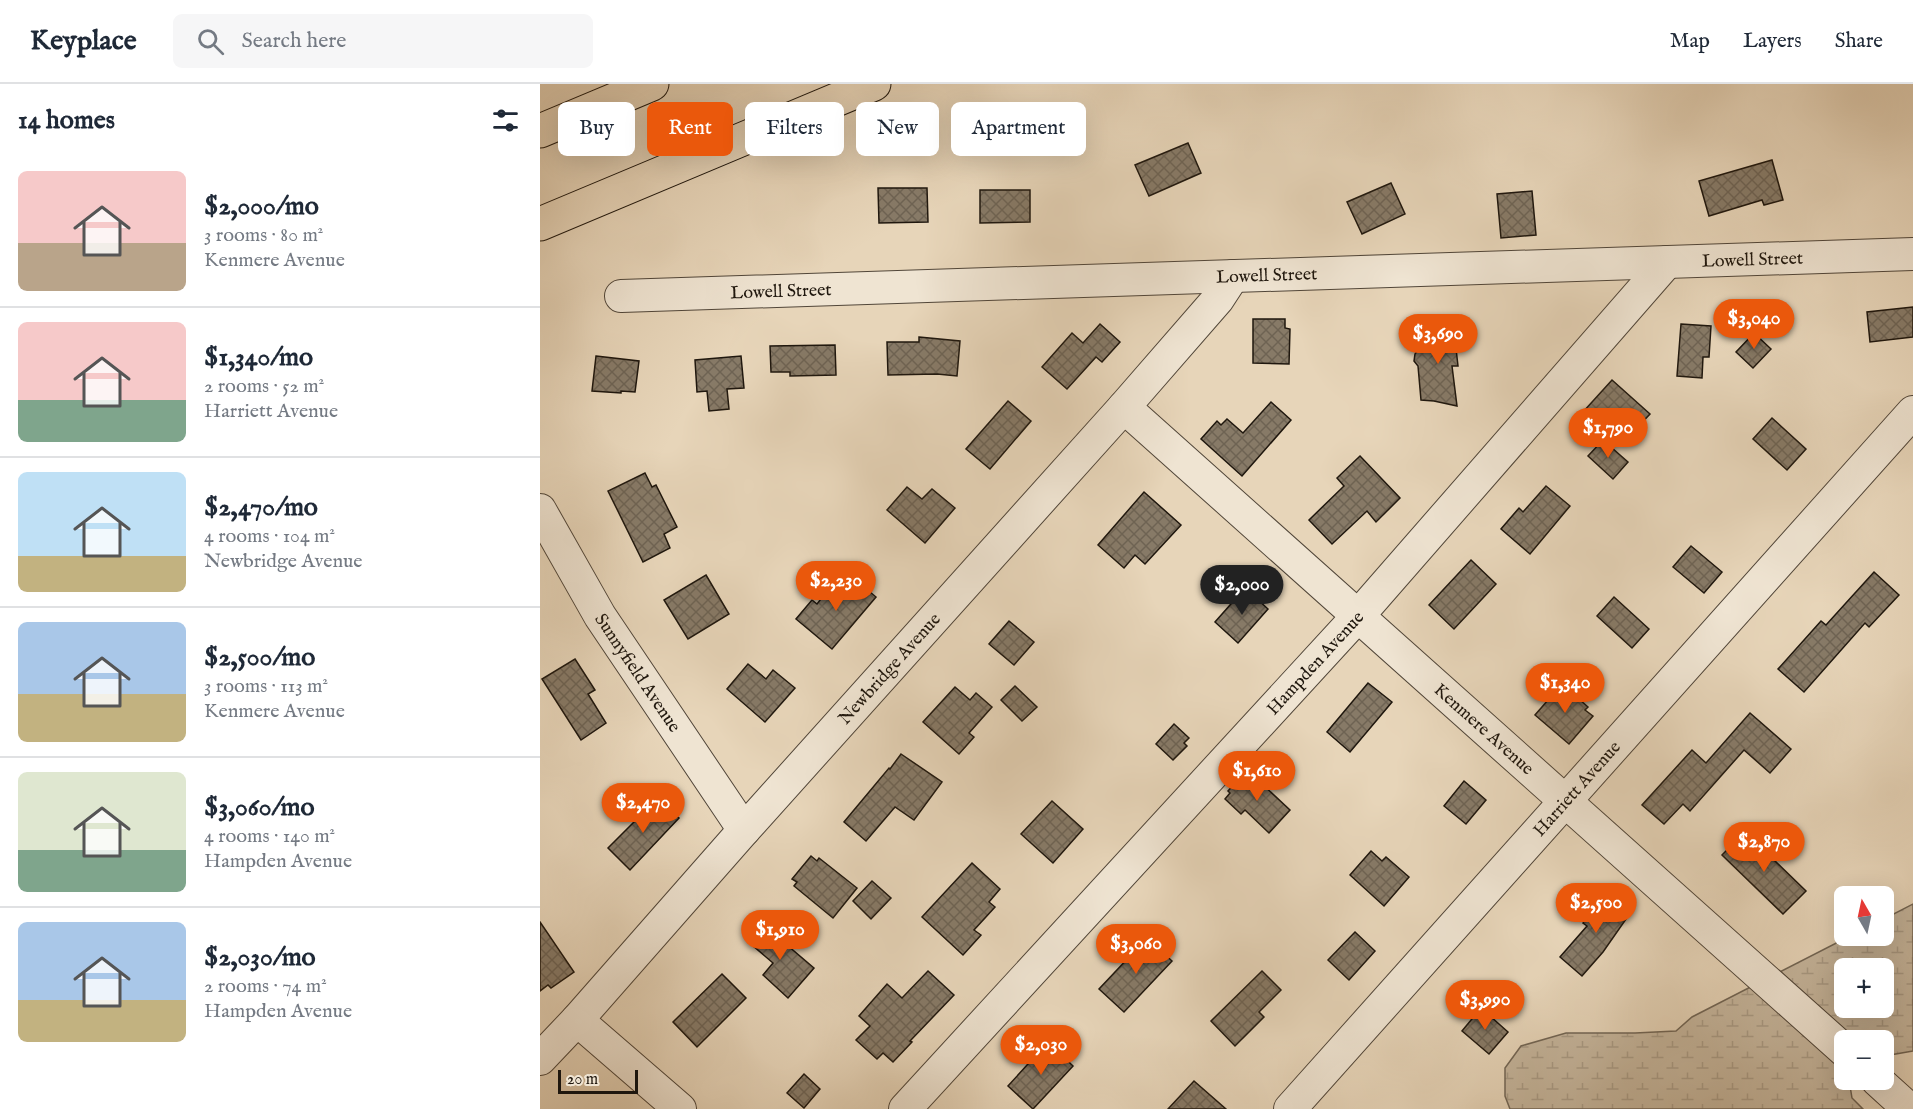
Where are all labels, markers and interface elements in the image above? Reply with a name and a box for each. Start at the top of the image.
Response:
search box [173,14,593,68]
text: Keyplace [30,24,137,59]
icon: search [194,25,227,58]
text: Search here [242,27,346,55]
text: Map [1670,28,1710,55]
text: Layers [1743,28,1802,55]
text: Share [1835,28,1883,55]
chip: Buy [558,102,635,156]
chip: Rent [647,102,733,156]
chip: Filters [745,102,844,156]
chip: New [856,102,939,156]
chip: Apartment [951,102,1086,156]
text: 14 homes [18,104,115,137]
icon: filters [489,104,522,137]
text: $2,000/mo [204,190,319,223]
icon: home [66,195,138,267]
text: 3 rooms · 80 m² [204,223,323,248]
text: Kenmere Avenue [204,248,345,273]
street label: Lowell Street [1702,248,1803,274]
street label: Lowell Street [1216,263,1318,290]
street label: Lowell Street [730,279,832,305]
pin: $3,040 [1705,299,1803,350]
text: $3,040 [1727,306,1781,331]
pin: $3,690 [1389,314,1487,365]
text: $3,690 [1413,321,1463,346]
text: $1,340/mo [204,341,313,374]
icon: home [66,346,138,418]
text: 2 rooms · 52 m² [204,374,324,399]
text: Harriett Avenue [204,399,338,424]
pin: $1,790 [1559,408,1657,459]
text: $1,790 [1583,415,1633,440]
text: $2,470/mo [204,491,318,524]
icon: home [66,496,138,568]
text: 4 rooms · 104 m² [204,524,335,549]
text: Newbridge Avenue [204,549,363,574]
pin: $2,230 [787,561,885,612]
pin: $2,000 [1193,565,1291,616]
text: $2,230 [810,568,862,593]
text: $2,000 [1214,572,1270,597]
street label: Hampden Avenue [1263,607,1370,721]
street label: Sunnyfield Avenue [589,609,685,737]
street label: Newbridge Avenue [834,609,947,730]
text: $2,500/mo [204,641,315,674]
icon: home [66,646,138,718]
pin: $1,340 [1516,663,1614,714]
text: $1,340 [1540,670,1590,695]
text: 3 rooms · 113 m² [204,674,328,699]
street label: Kenmere Avenue [1428,679,1538,781]
text: Kenmere Avenue [204,699,345,724]
street label: Harriett Avenue [1529,737,1627,842]
pin: $1,610 [1208,751,1306,802]
text: $1,610 [1232,758,1282,783]
pin: $2,470 [594,783,692,834]
text: $2,470 [616,790,670,815]
text: $3,060/mo [204,791,314,824]
icon: home [66,796,138,868]
pin: $2,870 [1715,822,1813,873]
text: 4 rooms · 140 m² [204,824,335,849]
text: $2,870 [1738,829,1790,854]
text: Hampden Avenue [204,849,352,874]
pin: $2,500 [1547,883,1645,934]
north arrow [1834,886,1894,946]
map controls [1834,886,1894,1090]
text: $2,500 [1570,890,1622,915]
pin: $1,910 [731,910,829,961]
text: $1,910 [755,917,805,942]
pin: $3,060 [1087,924,1185,975]
text: $3,060 [1110,931,1162,956]
text: $2,030/mo [204,941,316,974]
icon: home [66,946,138,1018]
button: + [1834,958,1894,1018]
text: 2 rooms · 74 m² [204,974,327,999]
pin: $3,990 [1436,980,1534,1031]
text: $3,990 [1459,987,1511,1012]
text: Hampden Avenue [204,999,352,1024]
pin: $2,030 [992,1025,1090,1076]
button: − [1834,1030,1894,1090]
text: $2,030 [1015,1032,1067,1057]
scale bar [558,1067,638,1094]
text: 20 m [567,1070,598,1090]

